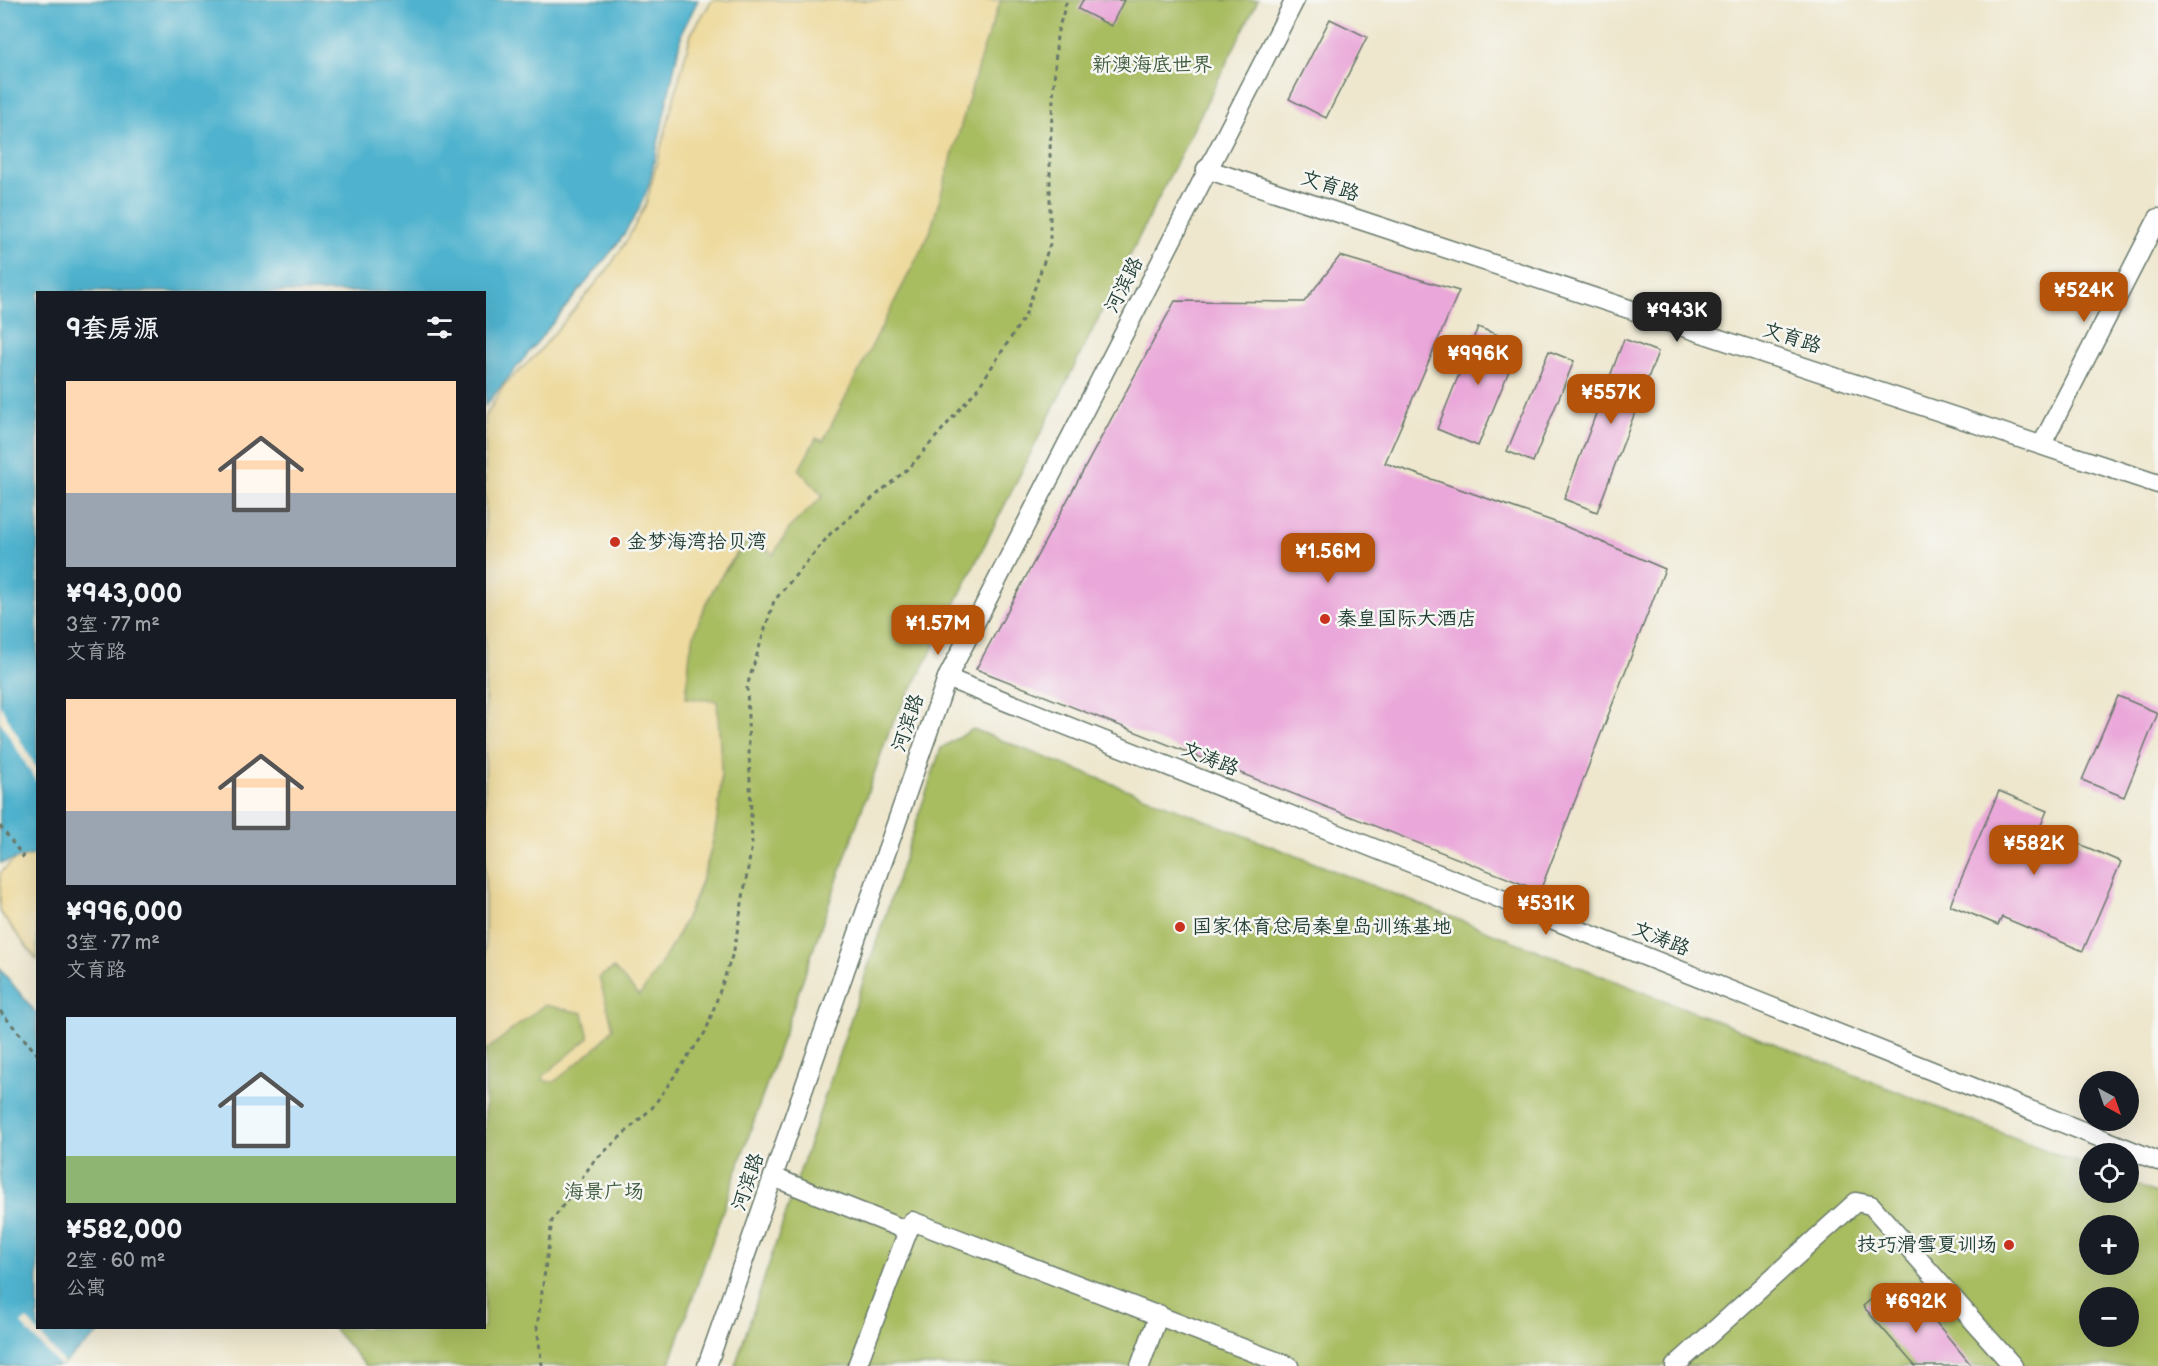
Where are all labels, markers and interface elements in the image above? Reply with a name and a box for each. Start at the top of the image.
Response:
park label: 新澳海底世界 [1092,53,1212,77]
street label: 文育路 [1298,165,1363,207]
street label: 河滨路 [1100,252,1149,317]
pin: ¥524K [2042,272,2126,323]
text: ¥524K [2054,279,2114,303]
pin: ¥943K [1635,292,1719,343]
text: ¥943K [1646,299,1708,323]
icon: filters [423,311,456,344]
text: 9套房源 [66,314,159,345]
street label: 文育路 [1760,317,1825,359]
pin: ¥996K [1436,335,1520,386]
text: ¥996K [1447,342,1509,366]
pin: ¥557K [1569,374,1653,425]
text: ¥557K [1581,381,1641,405]
icon: home [207,420,315,528]
place label: 金梦海湾拾贝湾 [627,530,767,554]
pin: ¥1.56M [1279,533,1377,584]
marker: 金梦海湾拾贝湾 [608,535,622,549]
text: ¥1.56M [1295,540,1361,564]
text: ¥943,000 [66,579,182,610]
pin: ¥1.57M [889,605,987,656]
place label: 秦皇国际大酒店 [1337,607,1477,631]
text: ¥1.57M [906,612,970,636]
marker: 秦皇国际大酒店 [1318,612,1332,626]
text: 3室 · 77 m² [66,613,160,637]
text: 文育路 [66,640,126,664]
street label: 河滨路 [887,690,929,755]
street label: 文涛路 [1178,737,1243,782]
icon: home [207,738,315,846]
pin: ¥582K [1992,825,2076,876]
text: ¥582K [2003,832,2065,856]
pin: ¥531K [1504,885,1588,936]
text: ¥531K [1517,892,1575,916]
text: ¥996,000 [66,897,183,928]
place label: 国家体育总局秦皇岛训练基地 [1192,915,1452,939]
street label: 文涛路 [1629,917,1694,962]
marker: 国家体育总局秦皇岛训练基地 [1173,920,1187,934]
text: 3室 · 77 m² [66,931,160,955]
text: 文育路 [66,958,126,982]
icon: home [207,1056,315,1164]
north arrow [2079,1071,2139,1131]
map controls [2079,1071,2139,1347]
button: locate [2079,1143,2139,1203]
street label: 河滨路 [727,1149,769,1214]
park label: 海景广场 [564,1180,644,1204]
text: ¥582,000 [66,1215,183,1246]
button: + [2079,1215,2139,1275]
place label: 技巧滑雪夏训场 [1857,1233,1997,1257]
marker: 技巧滑雪夏训场 [2002,1238,2016,1252]
text: 2室 · 60 m² [66,1249,165,1273]
text: 公寓 [66,1276,106,1300]
pin: ¥692K [1874,1283,1958,1334]
button: − [2079,1287,2139,1347]
text: ¥692K [1885,1290,1947,1314]

